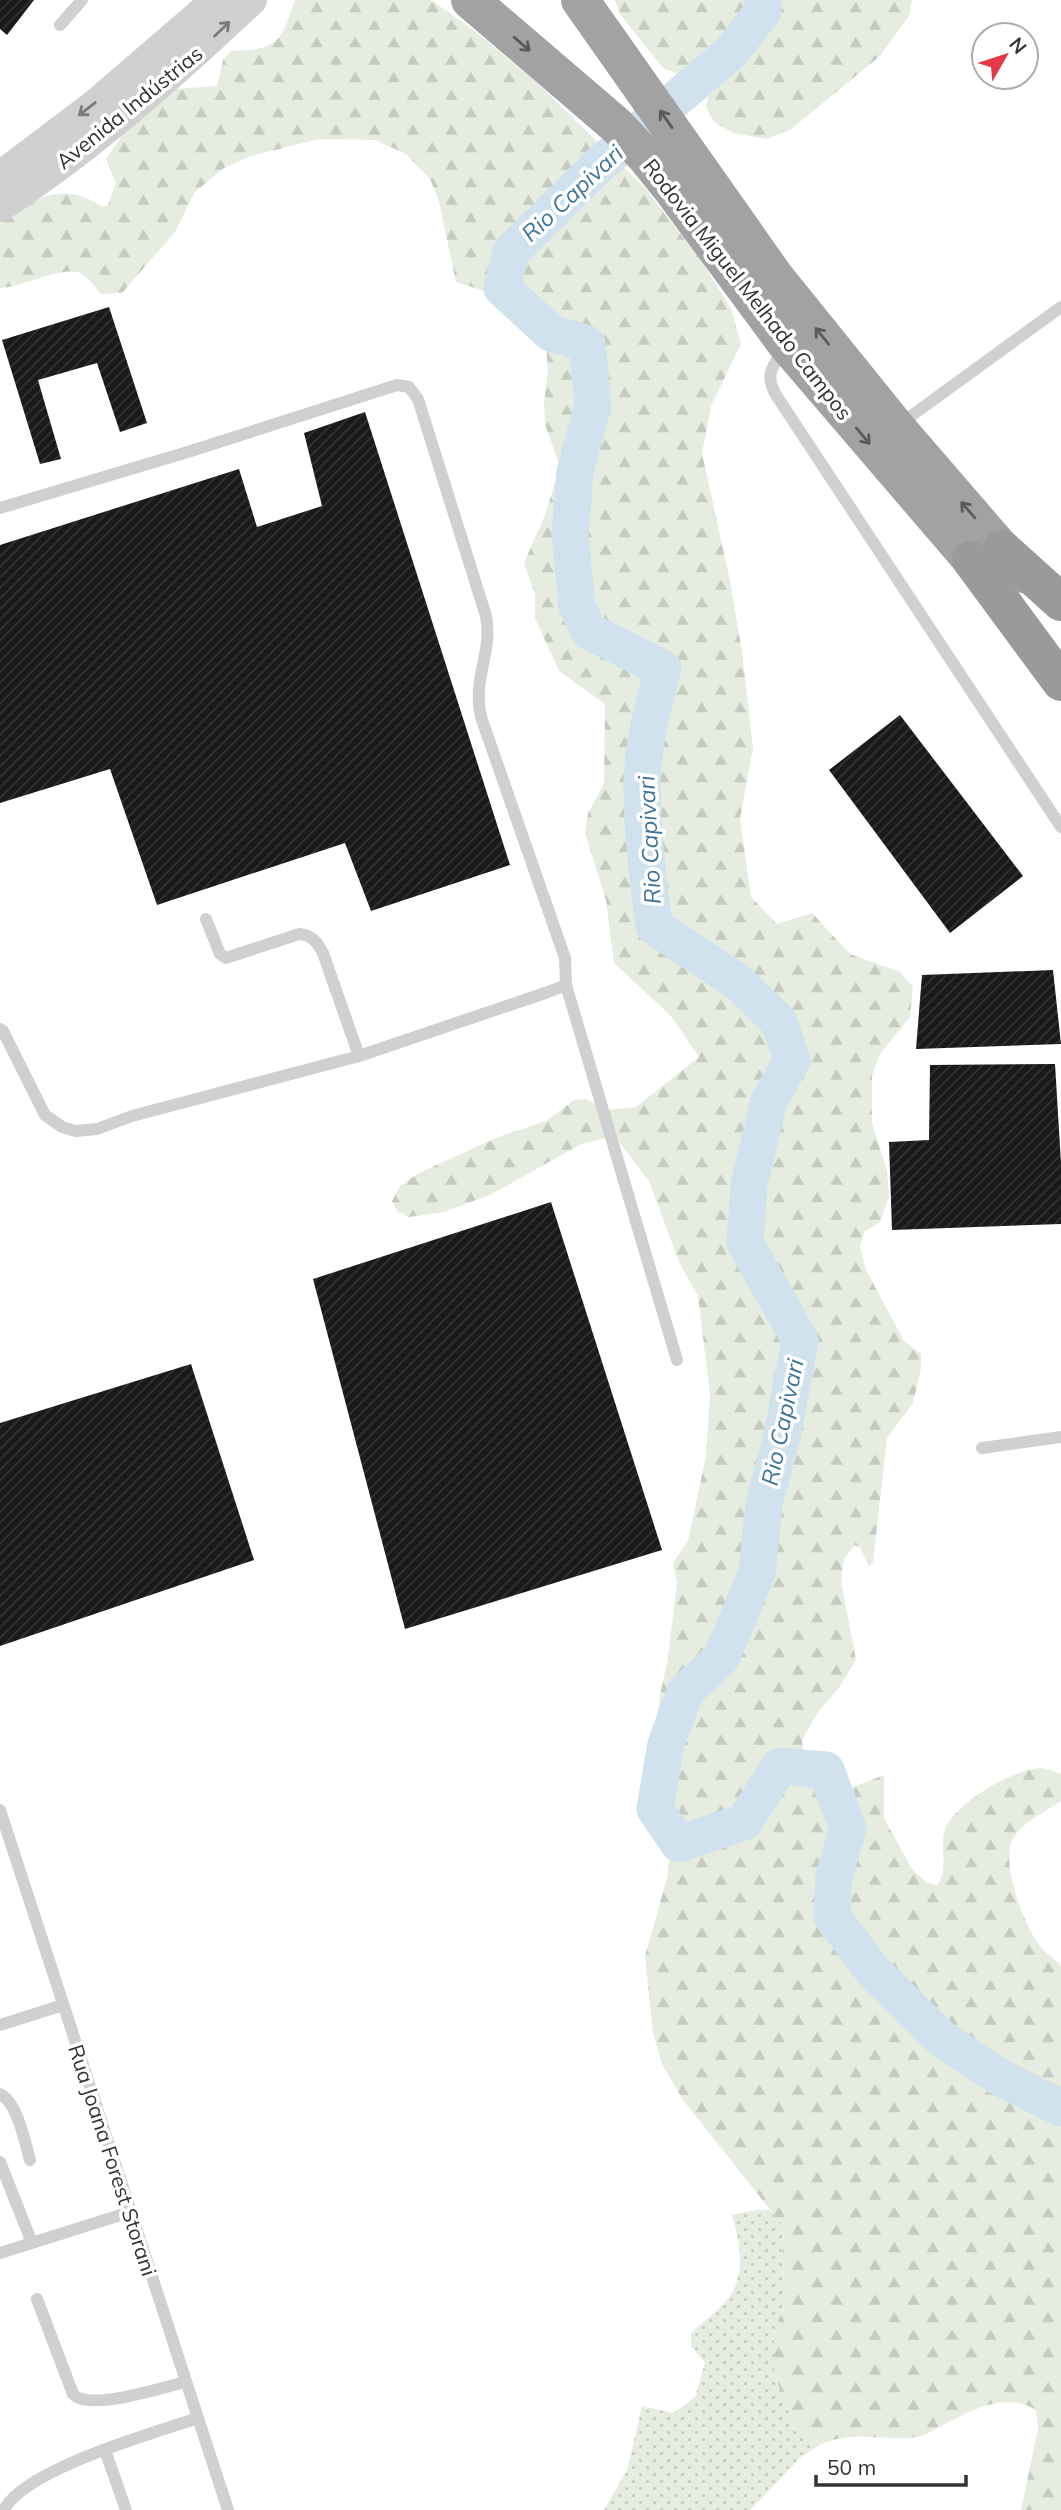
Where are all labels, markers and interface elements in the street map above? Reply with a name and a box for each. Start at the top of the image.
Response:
one-way arrow [213,20,230,37]
north arrow [970,21,1040,91]
text: N [1004,32,1032,58]
one-way arrow [513,36,531,52]
street label: Avenida Indústrias [50,40,208,174]
one-way arrow [79,102,97,117]
one-way arrow [659,110,673,129]
water label: Rio Capivari [515,138,629,247]
street label: Rodovia Miguel Melhado Campos [638,153,858,425]
one-way arrow [815,327,830,345]
one-way arrow [855,426,871,444]
one-way arrow [960,502,976,520]
water label: Rio Capivari [631,775,667,905]
water label: Rio Capivari [754,1356,810,1488]
street label: Rua Joana Forest Storani [63,2041,163,2279]
scale bar [816,2444,967,2488]
text: 50 m [827,2454,876,2480]

